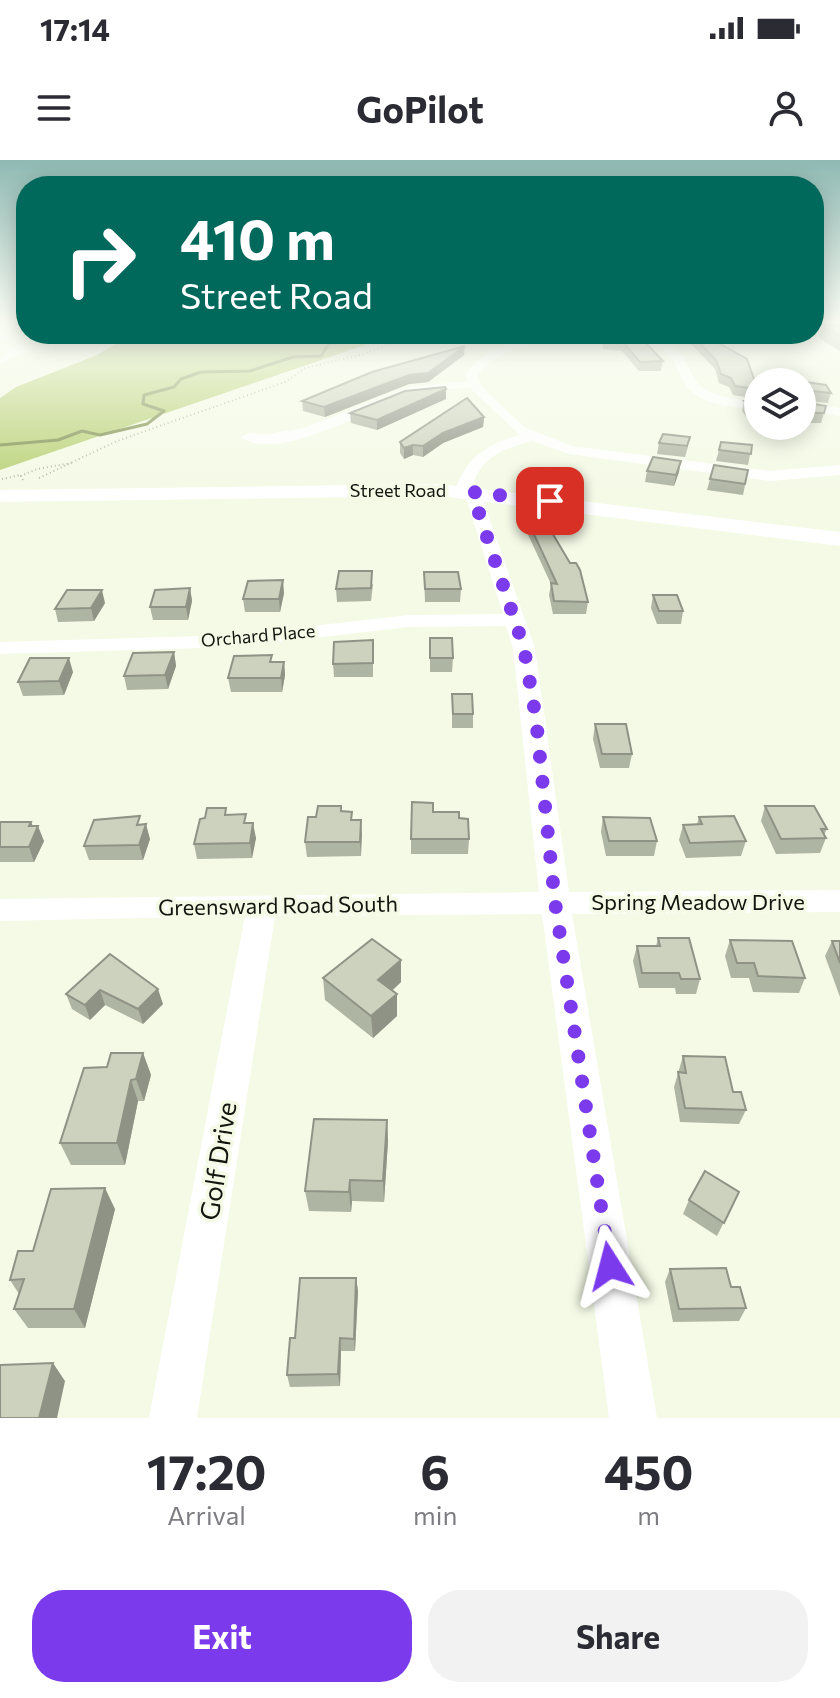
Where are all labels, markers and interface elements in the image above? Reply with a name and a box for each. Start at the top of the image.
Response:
text: 17:14 [40,10,110,47]
icon: menu [32,86,76,130]
text: GoPilot [356,86,484,130]
icon: person [764,86,808,130]
text: 410 m [180,203,335,272]
icon: right [48,208,152,312]
text: Street Road [180,272,373,316]
map controls [744,368,816,440]
button: layers [744,368,816,440]
pin [516,467,584,535]
street label: Street Road [350,479,446,501]
icon: arrive [528,479,572,523]
street label: Orchard Place [200,619,316,651]
street label: Spring Meadow Drive [591,888,805,915]
street label: Greensward Road South [158,889,398,921]
street label: Golf Drive [192,1100,242,1222]
position arrow [568,1224,652,1308]
text: 17:20 [147,1441,266,1500]
text: 6 [420,1441,450,1500]
text: 450 [604,1441,693,1500]
text: Arrival [167,1499,246,1530]
text: min [413,1499,457,1530]
text: m [637,1499,660,1530]
button: Exit [32,1590,412,1682]
button: Share [428,1590,808,1682]

